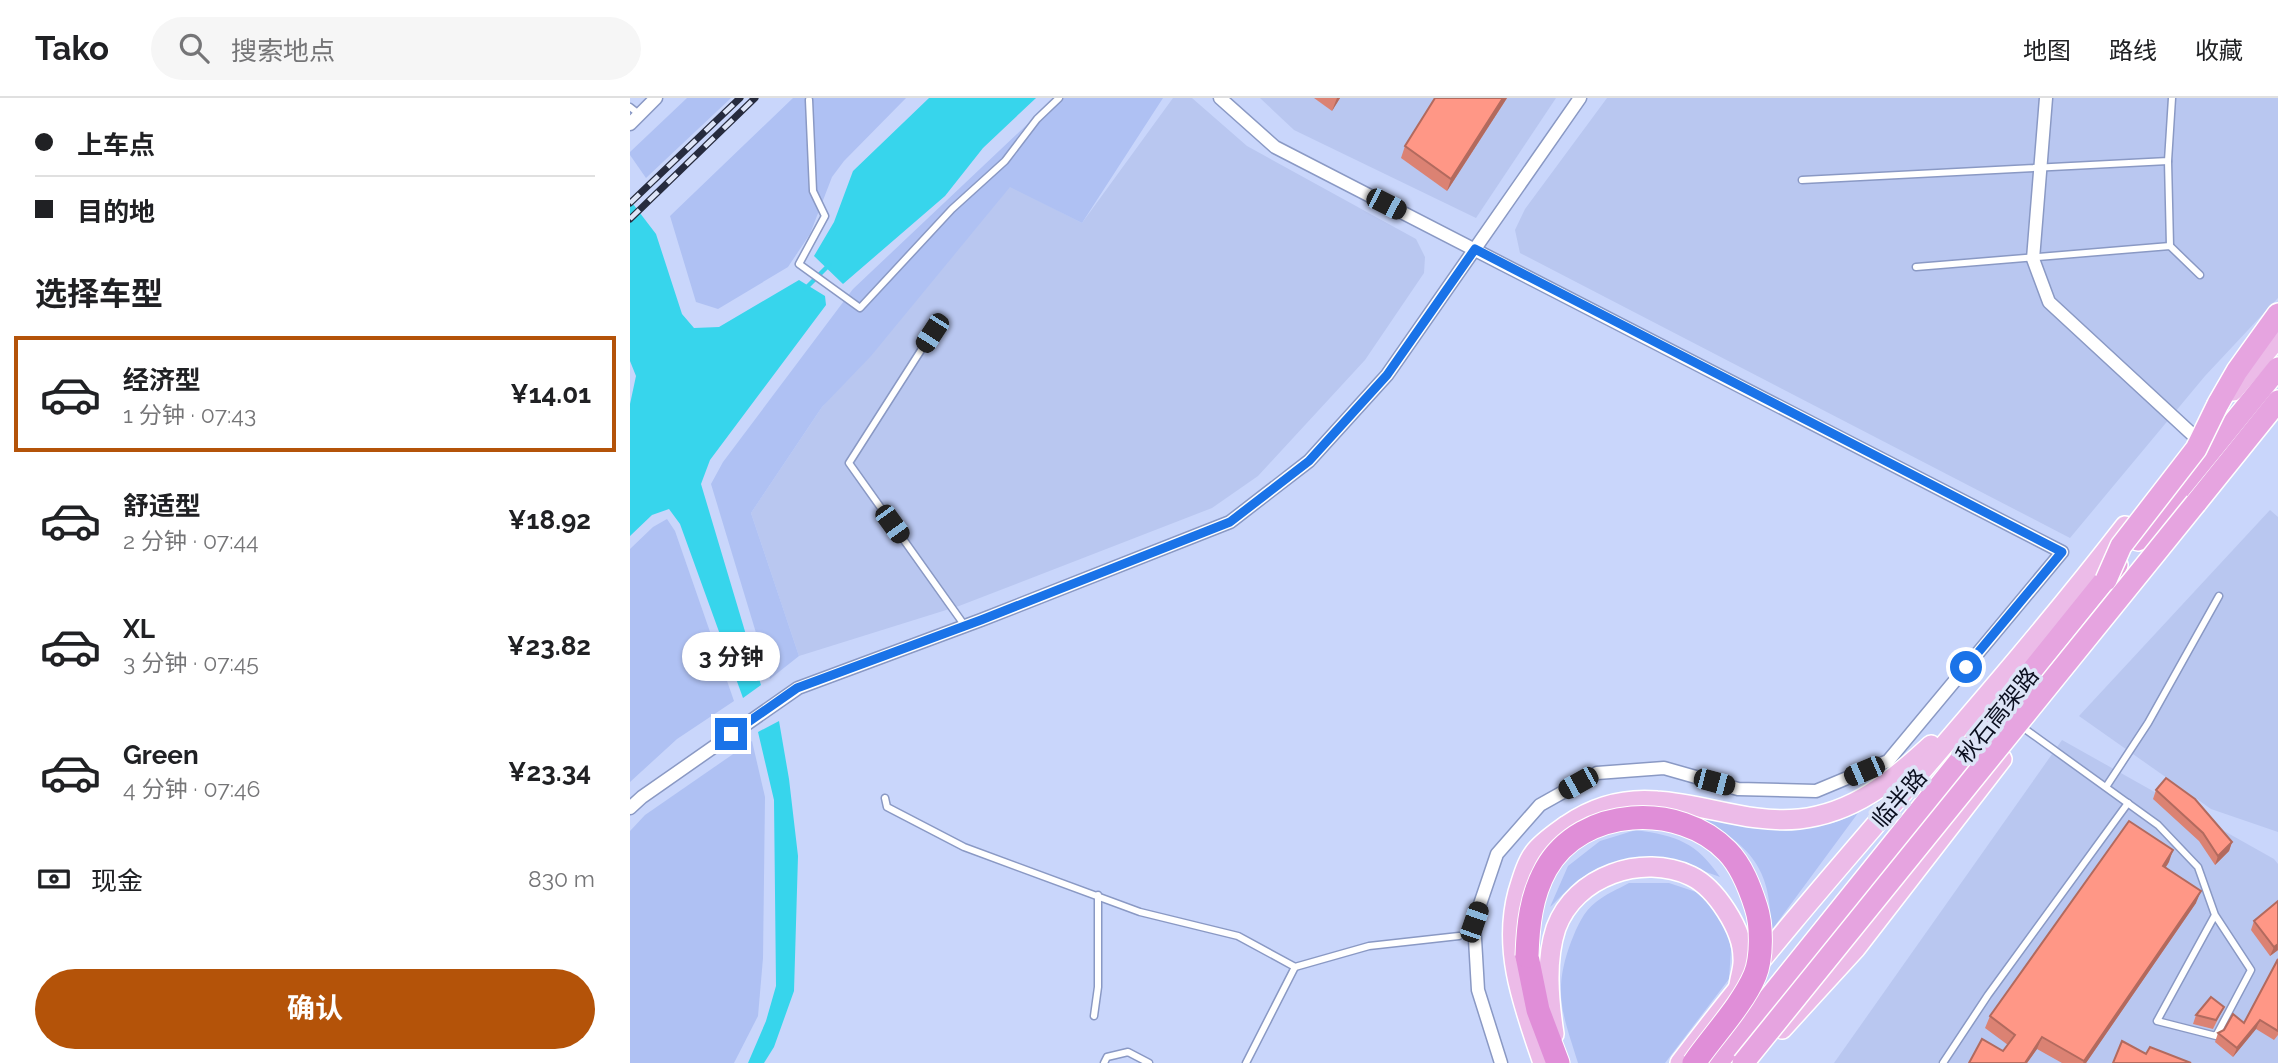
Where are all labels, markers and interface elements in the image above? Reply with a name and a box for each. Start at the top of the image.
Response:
search box [151,17,641,80]
text: Tako [35,29,109,68]
icon: search [175,29,213,67]
text: 搜索地点 [231,36,335,66]
text: 地图 [2023,36,2071,65]
text: 路线 [2109,36,2157,65]
text: 收藏 [2195,36,2243,65]
text: 上车点 [77,130,155,160]
car [1363,185,1410,223]
text: 目的地 [77,197,155,227]
text: 选择车型 [35,275,163,312]
car [912,310,953,356]
icon: car [39,363,102,426]
text: 经济型 [123,365,201,395]
text: ¥14.01 [510,379,591,409]
text: 1 分钟 · 07:43 [123,401,256,428]
icon: car [39,489,102,552]
text: 舒适型 [123,491,201,521]
car [872,501,913,547]
text: ¥18.92 [508,505,591,535]
text: 2 分钟 · 07:44 [123,527,259,554]
text: XL [123,614,155,644]
icon: car [39,615,102,678]
text: ¥23.82 [507,631,591,661]
callout: 3 分钟 [682,632,780,682]
text: 3 分钟 [699,643,763,670]
text: 3 分钟 · 07:45 [123,649,259,676]
route start [1950,651,1982,683]
street label: 秋石高架路 [1950,662,2044,768]
route end [715,718,747,750]
text: Green [123,740,199,770]
icon: car [39,741,102,804]
car [1841,753,1888,789]
text: ¥23.34 [508,757,591,787]
street label: 临半路 [1866,763,1932,833]
car [1555,764,1602,802]
car [1691,766,1738,798]
text: 4 分钟 · 07:46 [123,775,260,802]
icon: cash [35,860,73,898]
text: 830 m [528,865,595,892]
text: 现金 [91,866,143,896]
car [1458,899,1491,945]
button: 确认 [35,969,595,1049]

